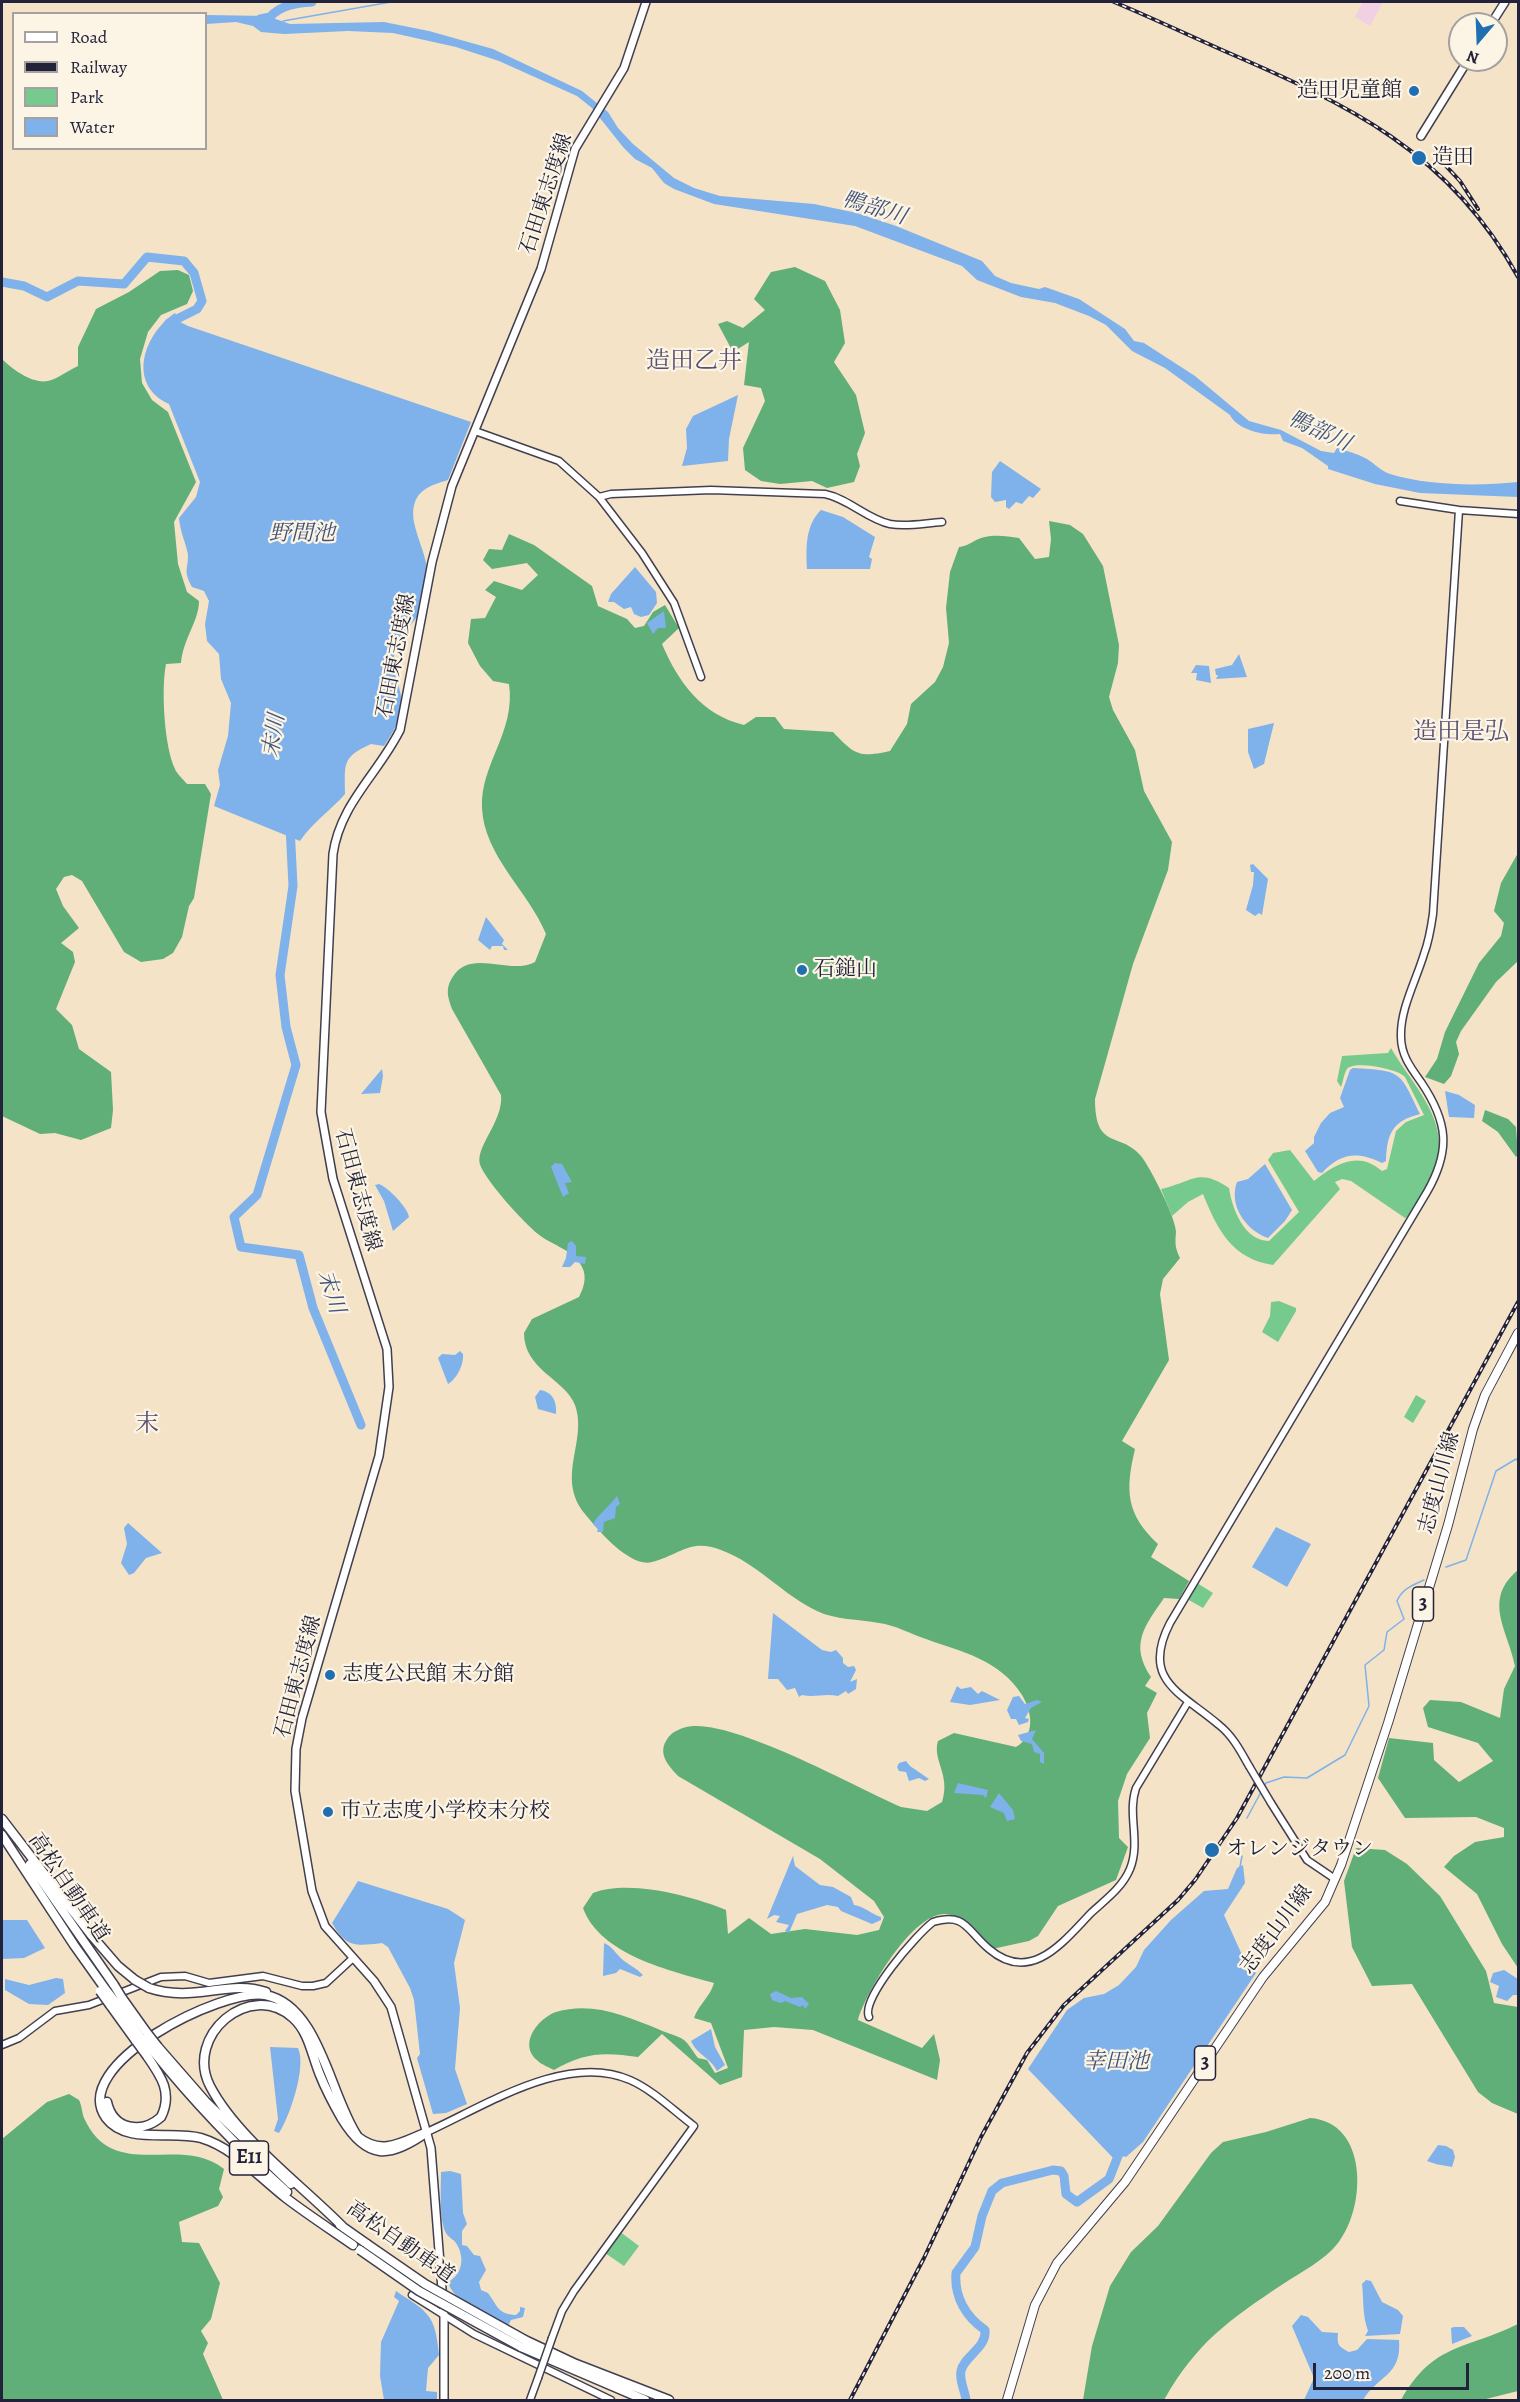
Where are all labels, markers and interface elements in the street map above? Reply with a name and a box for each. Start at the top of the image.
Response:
legend [12,12,207,150]
north arrow [1448,12,1508,72]
text: Road [70,25,107,49]
text: N [1464,45,1482,69]
text: Railway [70,55,127,79]
place label: 造田児童館 [1297,78,1402,104]
marker: 造田児童館 [1407,84,1421,98]
text: Park [70,85,104,109]
text: Water [70,115,115,139]
street label: 石田東志度線 [516,130,578,258]
place label: 造田 [1432,145,1474,171]
marker: 造田 [1410,149,1428,167]
water label: 鴨部川 [839,187,909,231]
district label: 造田乙井 [646,348,742,376]
water label: 鴨部川 [1284,406,1354,458]
water label: 野間池 [269,522,335,548]
street label: 石田東志度線 [373,592,421,720]
water label: 末川 [259,712,291,760]
district label: 造田是弘 [1413,719,1509,747]
place label: 石鎚山 [814,957,877,983]
marker: 石鎚山 [795,963,809,977]
street label: 石田東志度線 [329,1126,385,1254]
water label: 末川 [311,1267,349,1317]
district label: 末 [135,1411,159,1439]
street label: 志度山川線 [1414,1429,1466,1537]
road number: 3 [1412,1587,1434,1621]
street label: 石田東志度線 [271,1613,327,1741]
place label: 志度公民館 末分館 [342,1662,514,1688]
marker: 志度公民館 末分館 [323,1668,337,1682]
place label: 市立志度小学校末分校 [340,1799,550,1825]
marker: 市立志度小学校末分校 [321,1805,335,1819]
street label: 高松自動車道 [22,1829,114,1947]
place label: オレンジタウン [1226,1837,1373,1863]
marker: オレンジタウン [1203,1841,1221,1859]
street label: 志度山川線 [1235,1880,1319,1980]
road number: 3 [1194,2046,1216,2080]
water label: 幸田池 [1083,2050,1149,2076]
road number: E11 [230,2141,268,2175]
street label: 高松自動車道 [341,2197,459,2289]
scale bar [1316,2351,1472,2389]
text: 200 m [1324,2361,1370,2385]

